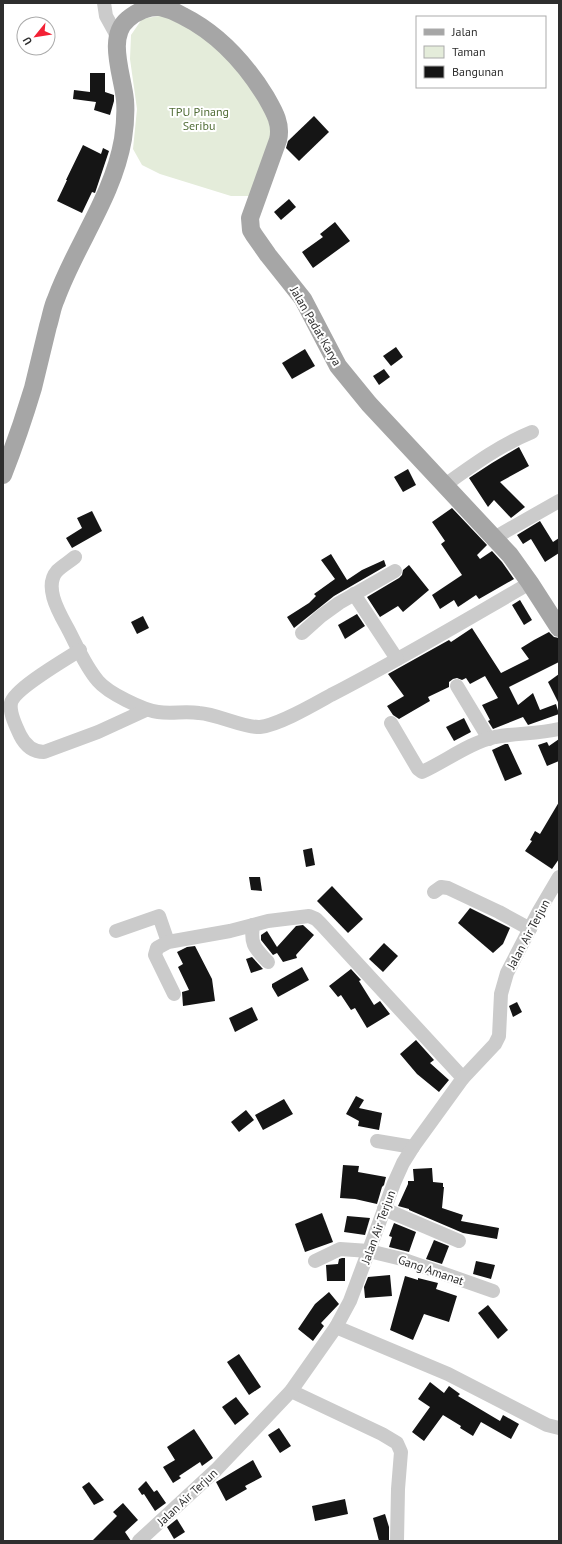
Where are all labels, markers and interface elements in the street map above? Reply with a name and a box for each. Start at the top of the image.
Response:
north arrow [16,16,56,56]
legend [416,16,546,88]
text: Jalan [451,24,477,39]
text: U [20,34,35,47]
text: Taman [452,44,486,59]
text: Bangunan [452,64,504,79]
park label: TPU Pinang Seribu [169,104,229,133]
street label: Jalan Padat Karya [287,283,345,368]
street label: Jalan Air Terjun [503,896,553,972]
street label: Jalan Air Terjun [357,1188,398,1267]
street label: Gang Amanat [396,1252,466,1288]
street label: Jalan Air Terjun [153,1465,220,1529]

